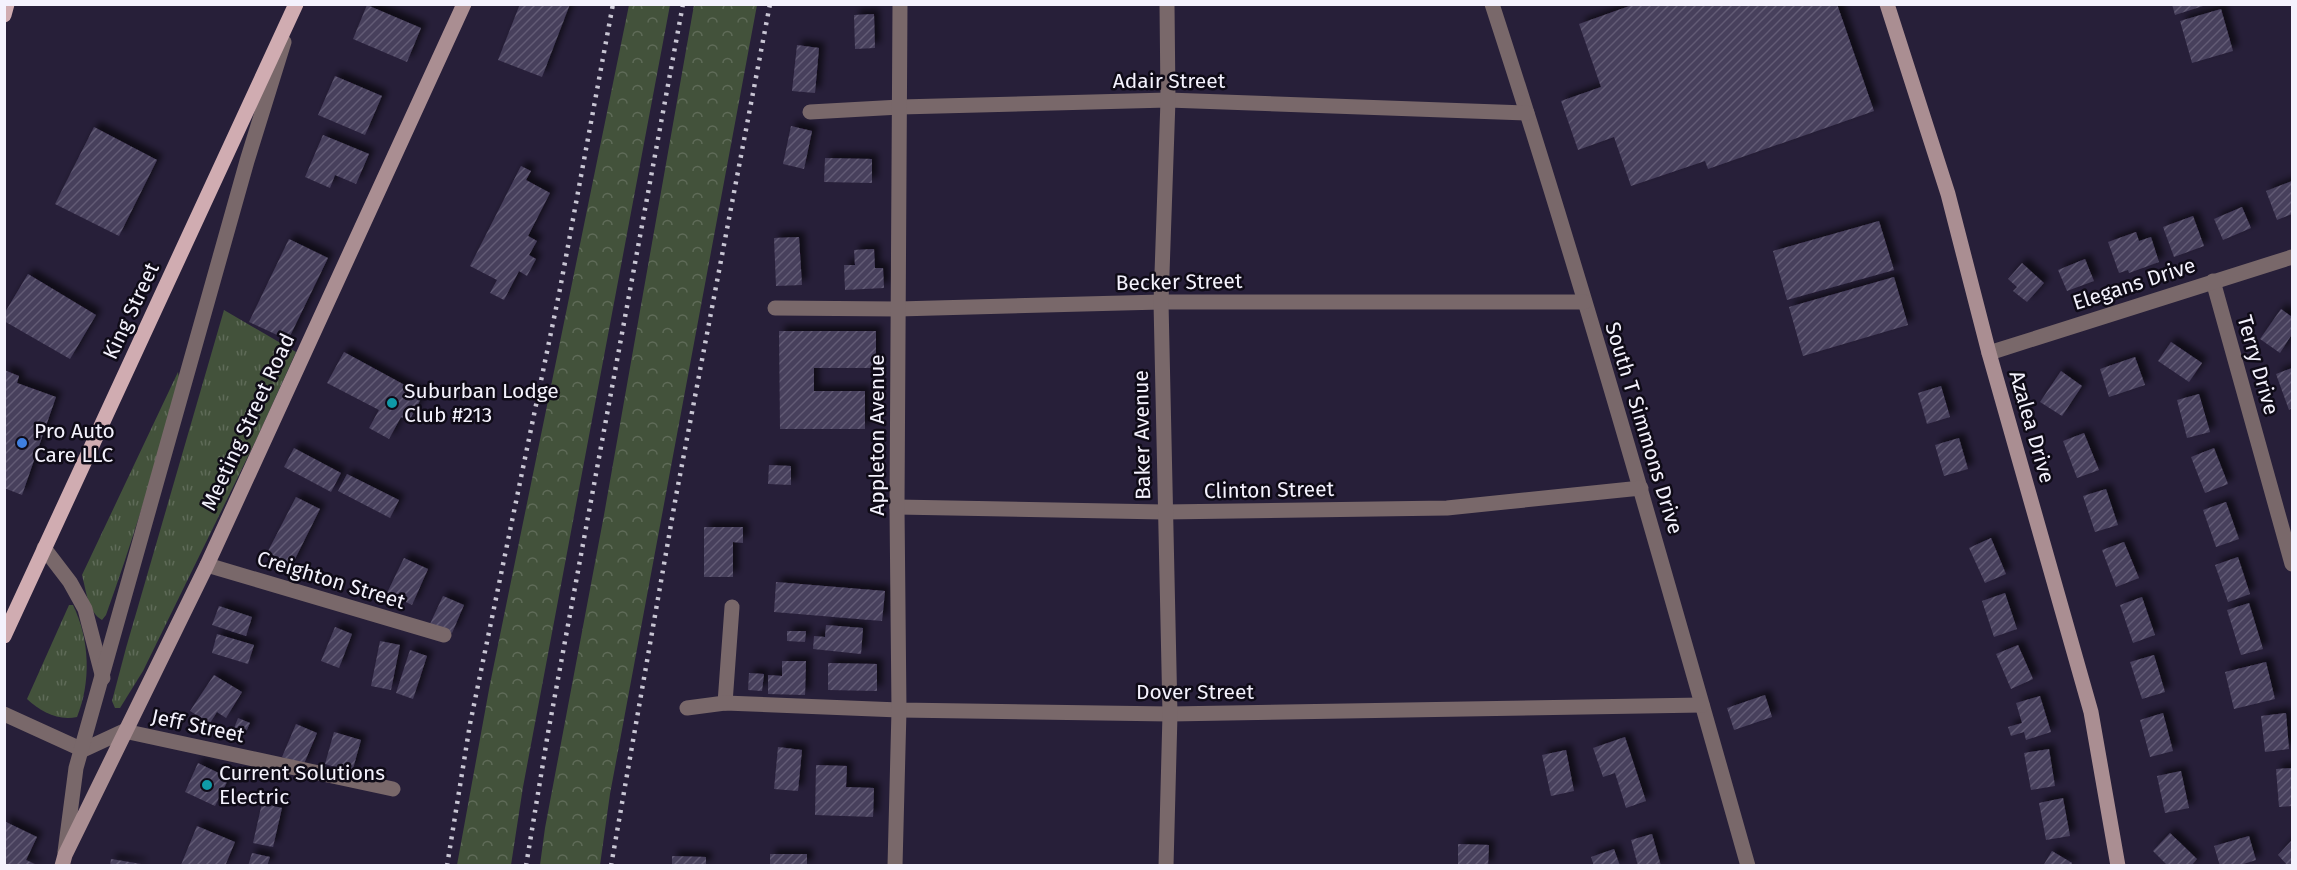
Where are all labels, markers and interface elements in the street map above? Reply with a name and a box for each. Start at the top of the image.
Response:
street label: Adair Street [1113,68,1226,94]
street label: Elegans Drive [2069,252,2199,316]
street label: King Street [97,258,165,364]
street label: Becker Street [1115,268,1243,296]
street label: Terry Drive [2231,312,2285,418]
street label: South T Simmons Drive [1599,319,1689,537]
street label: Meeting Street Road [196,329,300,515]
street label: Appleton Avenue [864,354,890,516]
street label: Azalea Drive [2004,368,2060,486]
street label: Baker Avenue [1128,370,1156,500]
place label: Suburban Lodge Club #213 [404,378,559,428]
marker: Suburban Lodge Club #213 [385,396,399,410]
place label: Pro Auto Care LLC [34,418,115,468]
marker: Pro Auto Care LLC [15,436,29,450]
street label: Clinton Street [1204,476,1335,504]
street label: Creighton Street [254,545,409,615]
street label: Dover Street [1136,679,1254,705]
street label: Jeff Street [149,703,247,749]
place label: Current Solutions Electric [219,760,385,810]
marker: Current Solutions Electric [200,778,214,792]

